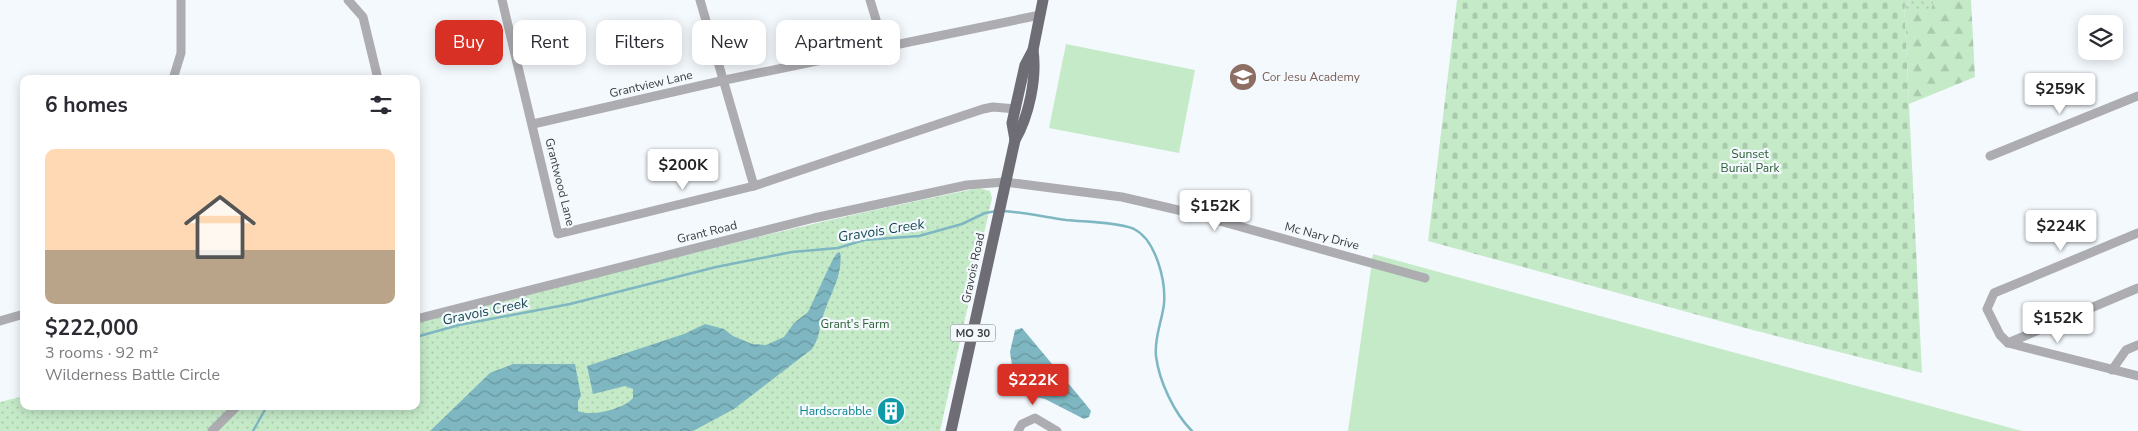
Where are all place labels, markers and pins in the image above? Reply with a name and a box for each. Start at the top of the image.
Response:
school or university icon: Cor Jesu Academy [1228,62,1258,92]
place label: Cor Jesu Academy [1262,69,1361,85]
pin: $259K [2025,72,2095,115]
pin: $200K [648,148,718,191]
pin: $152K [1180,190,1250,232]
pin: $224K [2026,210,2096,252]
pin: $152K [2023,302,2093,344]
pin: $222K [998,364,1068,406]
building icon: Hardscrabble [876,396,906,426]
place label: Hardscrabble [800,403,872,419]

